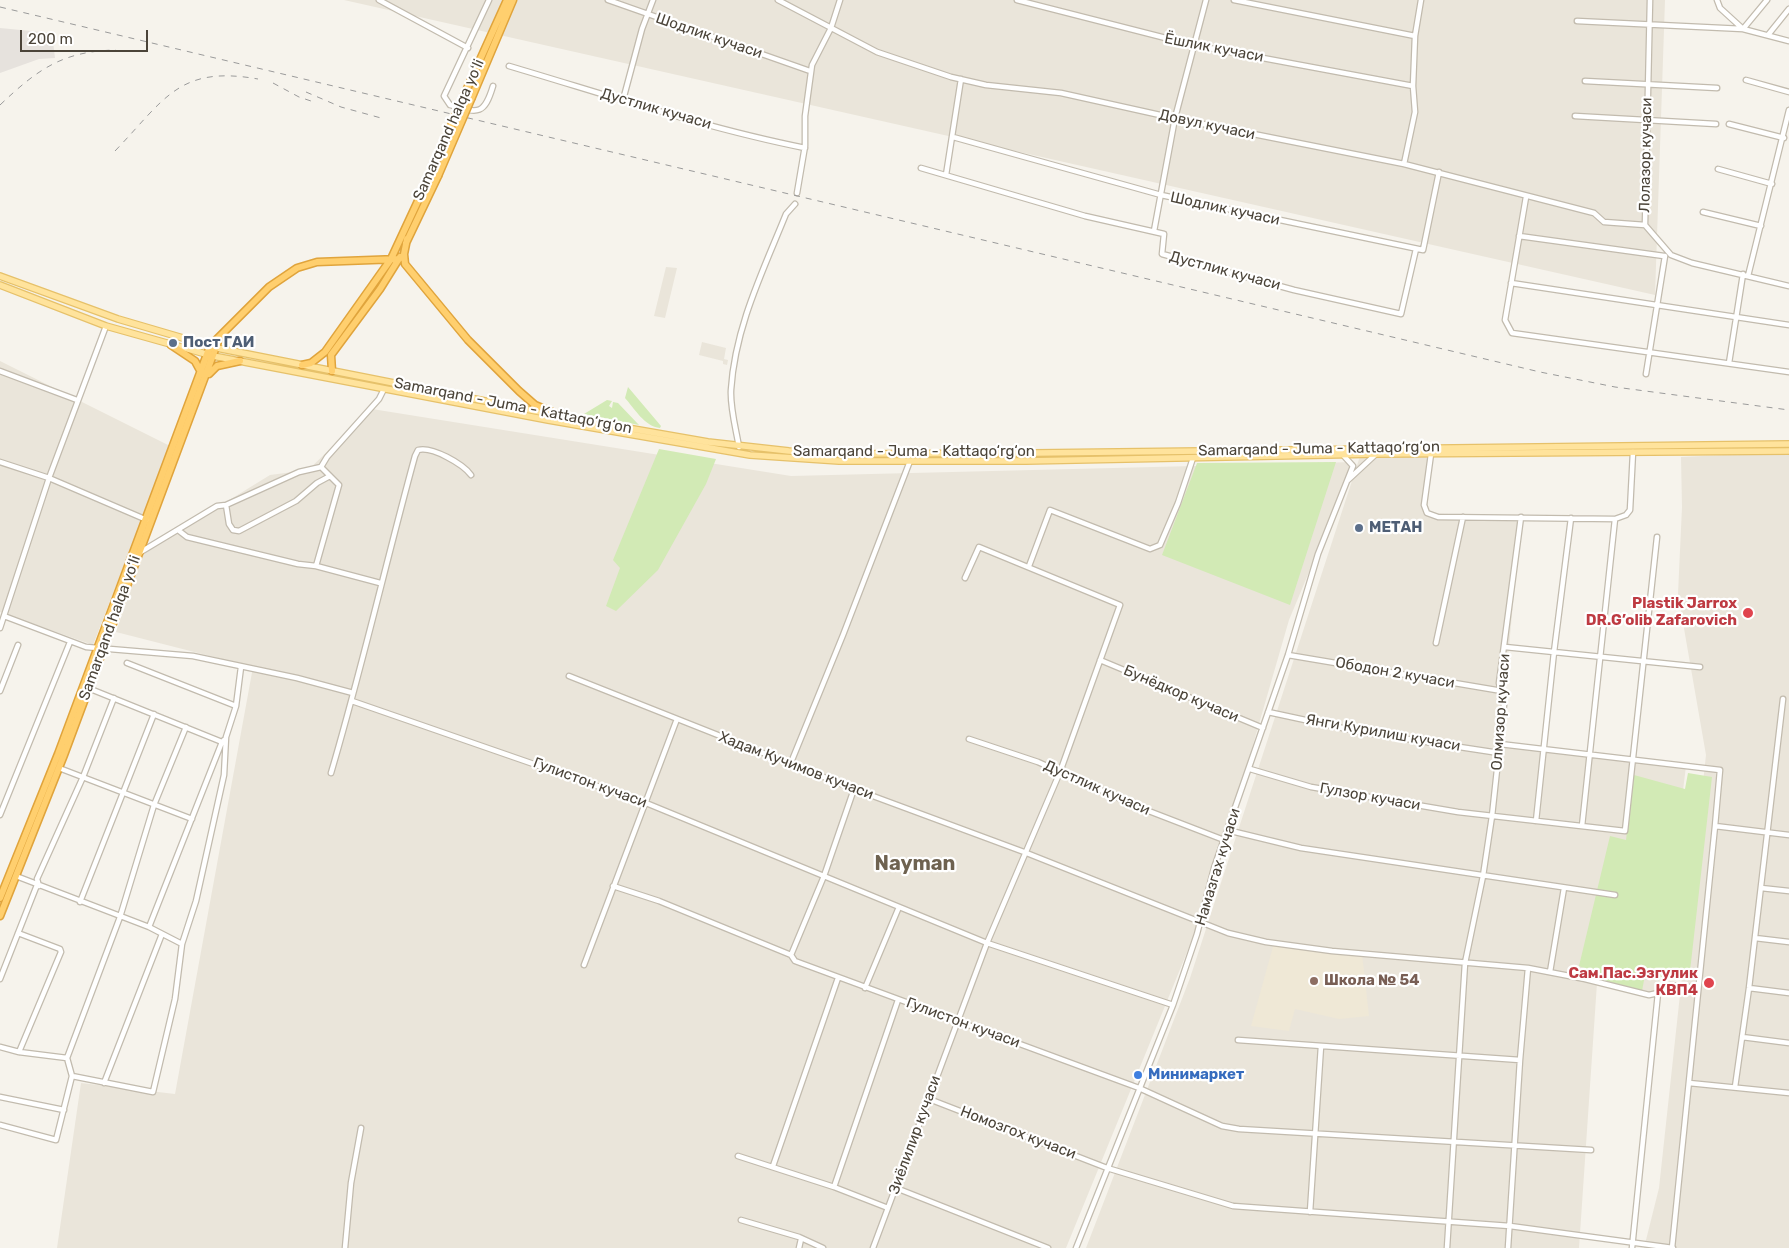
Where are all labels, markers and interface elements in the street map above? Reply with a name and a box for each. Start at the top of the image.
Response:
street label: Шодлик кучаси [653,9,765,63]
scale bar [22,20,150,52]
text: 200 m [28,30,73,48]
street label: Ёшлик кучаси [1163,30,1265,66]
street label: Samarqand halqa yoʻli [410,57,488,203]
street label: Дустлик кучаси [599,85,713,133]
street label: Лолазор кучаси [1636,97,1656,213]
street label: Довул кучаси [1157,106,1257,144]
street label: Шодлик кучаси [1168,189,1282,229]
street label: Дустлик кучаси [1167,248,1283,294]
place label: Пост ГАИ [183,334,254,352]
marker: Пост ГАИ [167,337,179,349]
street label: Samarqand - Juma - Kattaqo‘rg‘on [393,374,633,438]
street label: Samarqand - Juma - Kattaqo‘rg‘on [1198,438,1440,460]
street label: Samarqand - Juma - Kattaqo‘rg‘on [793,443,1035,461]
place label: МЕТАН [1369,519,1422,537]
marker: МЕТАН [1353,522,1365,534]
street label: Samarqand halqa yoʻli [75,553,145,703]
place label: Plastik Jarrox DR.G’olib Zafarovich [1586,595,1737,630]
marker: Plastik Jarrox DR.G’olib Zafarovich [1741,606,1755,620]
street label: Олмизор кучаси [1488,653,1514,771]
street label: Ободон 2 кучаси [1334,654,1456,692]
street label: Бунёдкор кучаси [1121,662,1241,726]
street label: Янги Курилиш кучаси [1304,711,1462,755]
street label: Хадам Кучимов кучаси [716,728,876,804]
street label: Гулистон кучаси [531,754,649,812]
street label: Дустлик кучаси [1041,757,1153,819]
street label: Гулзор кучаси [1318,779,1422,815]
street label: Намазгах кучаси [1192,806,1244,928]
district label: Nayman [875,852,955,876]
place label: Сам.Пас.Эзгулик КВП4 [1568,965,1698,1000]
place label: Школа № 54 [1324,972,1420,990]
marker: Школа № 54 [1308,975,1320,987]
marker: Сам.Пас.Эзгулик КВП4 [1702,976,1716,990]
street label: Гулистон кучаси [904,994,1022,1052]
place label: Минимаркет [1148,1066,1244,1084]
marker: Минимаркет [1132,1069,1144,1081]
street label: Зиёлилир кучаси [885,1073,945,1197]
street label: Номозгох кучаси [957,1103,1079,1163]

